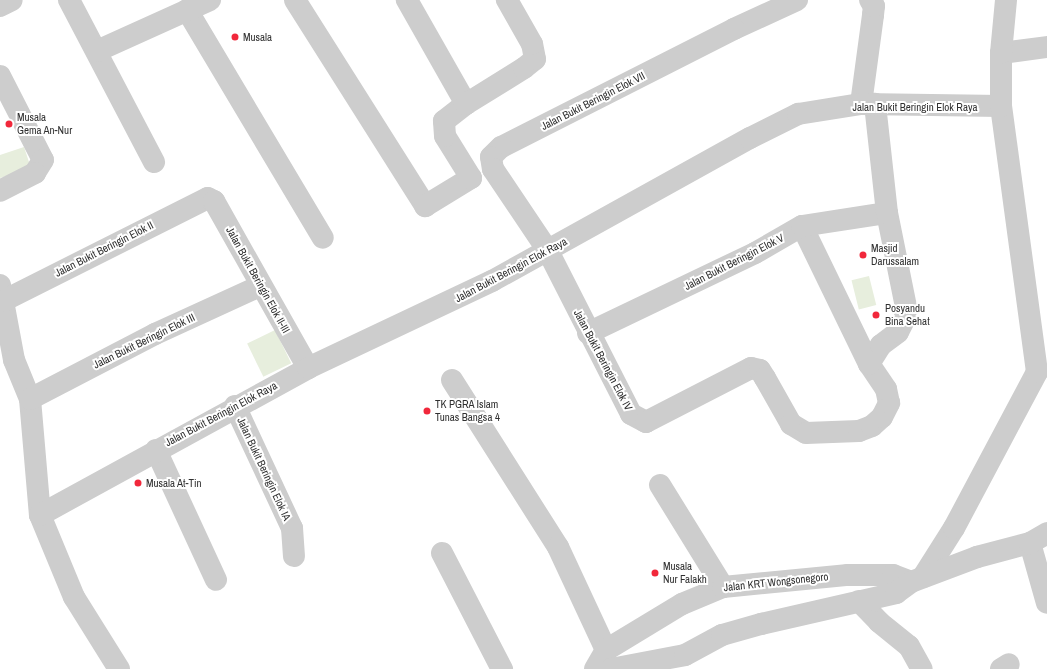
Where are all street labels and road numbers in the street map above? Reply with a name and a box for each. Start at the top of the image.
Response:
street label: Jalan Bukit Beringin Elok VII [539,69,647,133]
street label: Jalan Bukit Beringin Elok Raya [853,100,977,114]
street label: Jalan Bukit Beringin Elok II [53,218,155,280]
street label: Jalan Bukit Beringin Elok II-III [223,225,293,335]
street label: Jalan Bukit Beringin Elok V [682,231,786,293]
street label: Jalan Bukit Beringin Elok Raya [453,235,569,305]
street label: Jalan Bukit Beringin Elok IV [571,307,635,413]
street label: Jalan Bukit Beringin Elok III [91,311,197,371]
street label: Jalan Bukit Beringin Elok Raya [163,379,279,449]
street label: Jalan Bukit Beringin Elok IA [234,415,294,523]
street label: Jalan KRT Wongsonegoro [723,570,829,594]

